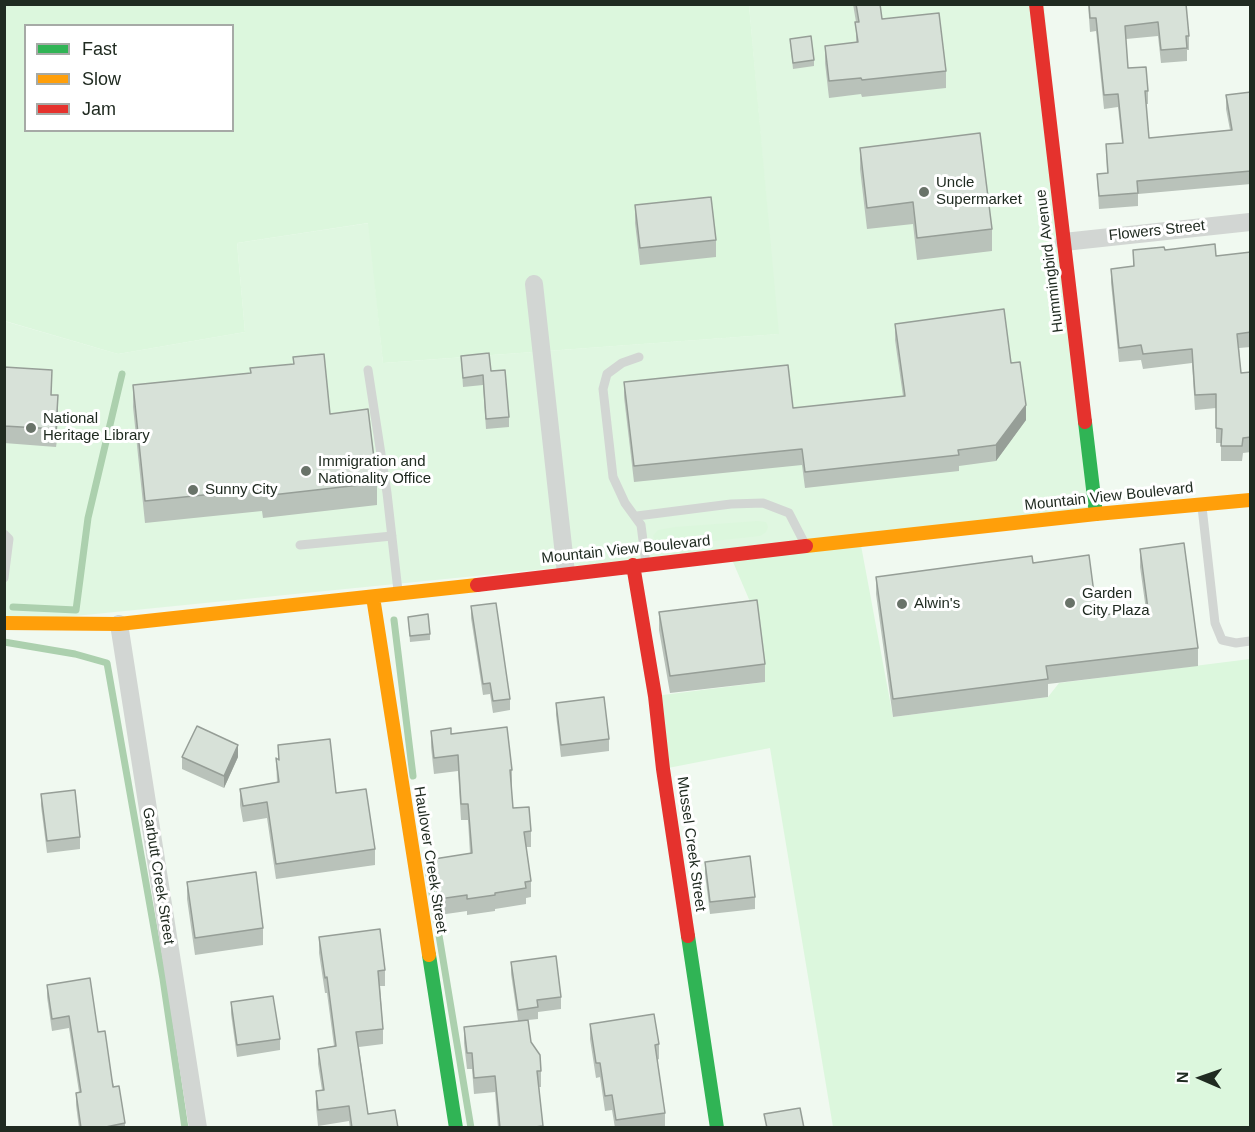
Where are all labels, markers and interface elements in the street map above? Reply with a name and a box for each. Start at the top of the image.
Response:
legend [24,24,234,132]
text: Fast [82,39,117,59]
text: Slow [82,69,121,89]
text: Jam [82,99,116,119]
place label: Uncle Supermarket [936,174,1022,209]
marker: Uncle Supermarket [917,185,931,199]
street label: Hummingbird Avenue [1032,188,1068,334]
street label: Flowers Street [1108,217,1206,245]
place label: National Heritage Library [43,410,150,445]
marker: National Heritage Library [24,421,38,435]
place label: Immigration and Nationality Office [318,453,431,488]
marker: Immigration and Nationality Office [299,464,313,478]
street label: Mountain View Boulevard [1024,479,1194,515]
place label: Sunny City [205,481,278,499]
marker: Sunny City [186,483,200,497]
street label: Mountain View Boulevard [541,532,711,568]
place label: Garden City Plaza [1082,585,1150,620]
place label: Alwin's [914,595,960,613]
marker: Garden City Plaza [1063,596,1077,610]
marker: Alwin's [895,597,909,611]
street label: Mussel Creek Street [673,775,709,913]
street label: Haulover Creek Street [410,785,450,935]
street label: Garbutt Creek Street [138,806,178,946]
north arrow [1171,1048,1231,1108]
text: N [1174,1071,1191,1083]

